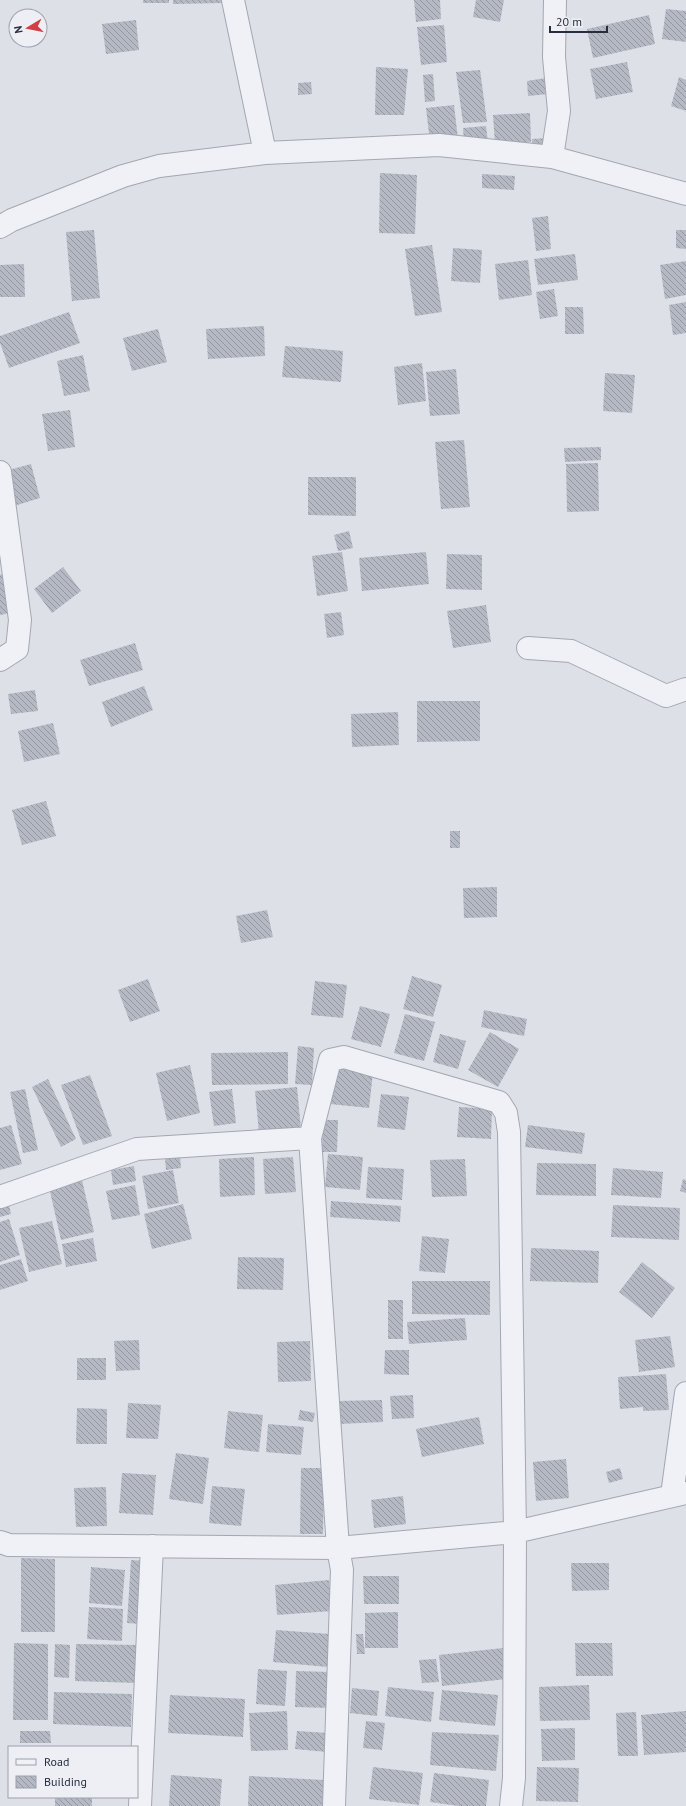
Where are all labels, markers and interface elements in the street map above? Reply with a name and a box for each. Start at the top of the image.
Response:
north arrow [8,8,48,48]
scale bar [550,8,607,34]
text: 20 m [556,14,582,29]
text: N [11,25,26,35]
legend [8,1746,138,1798]
text: Road [44,1754,69,1769]
text: Building [44,1774,87,1789]

